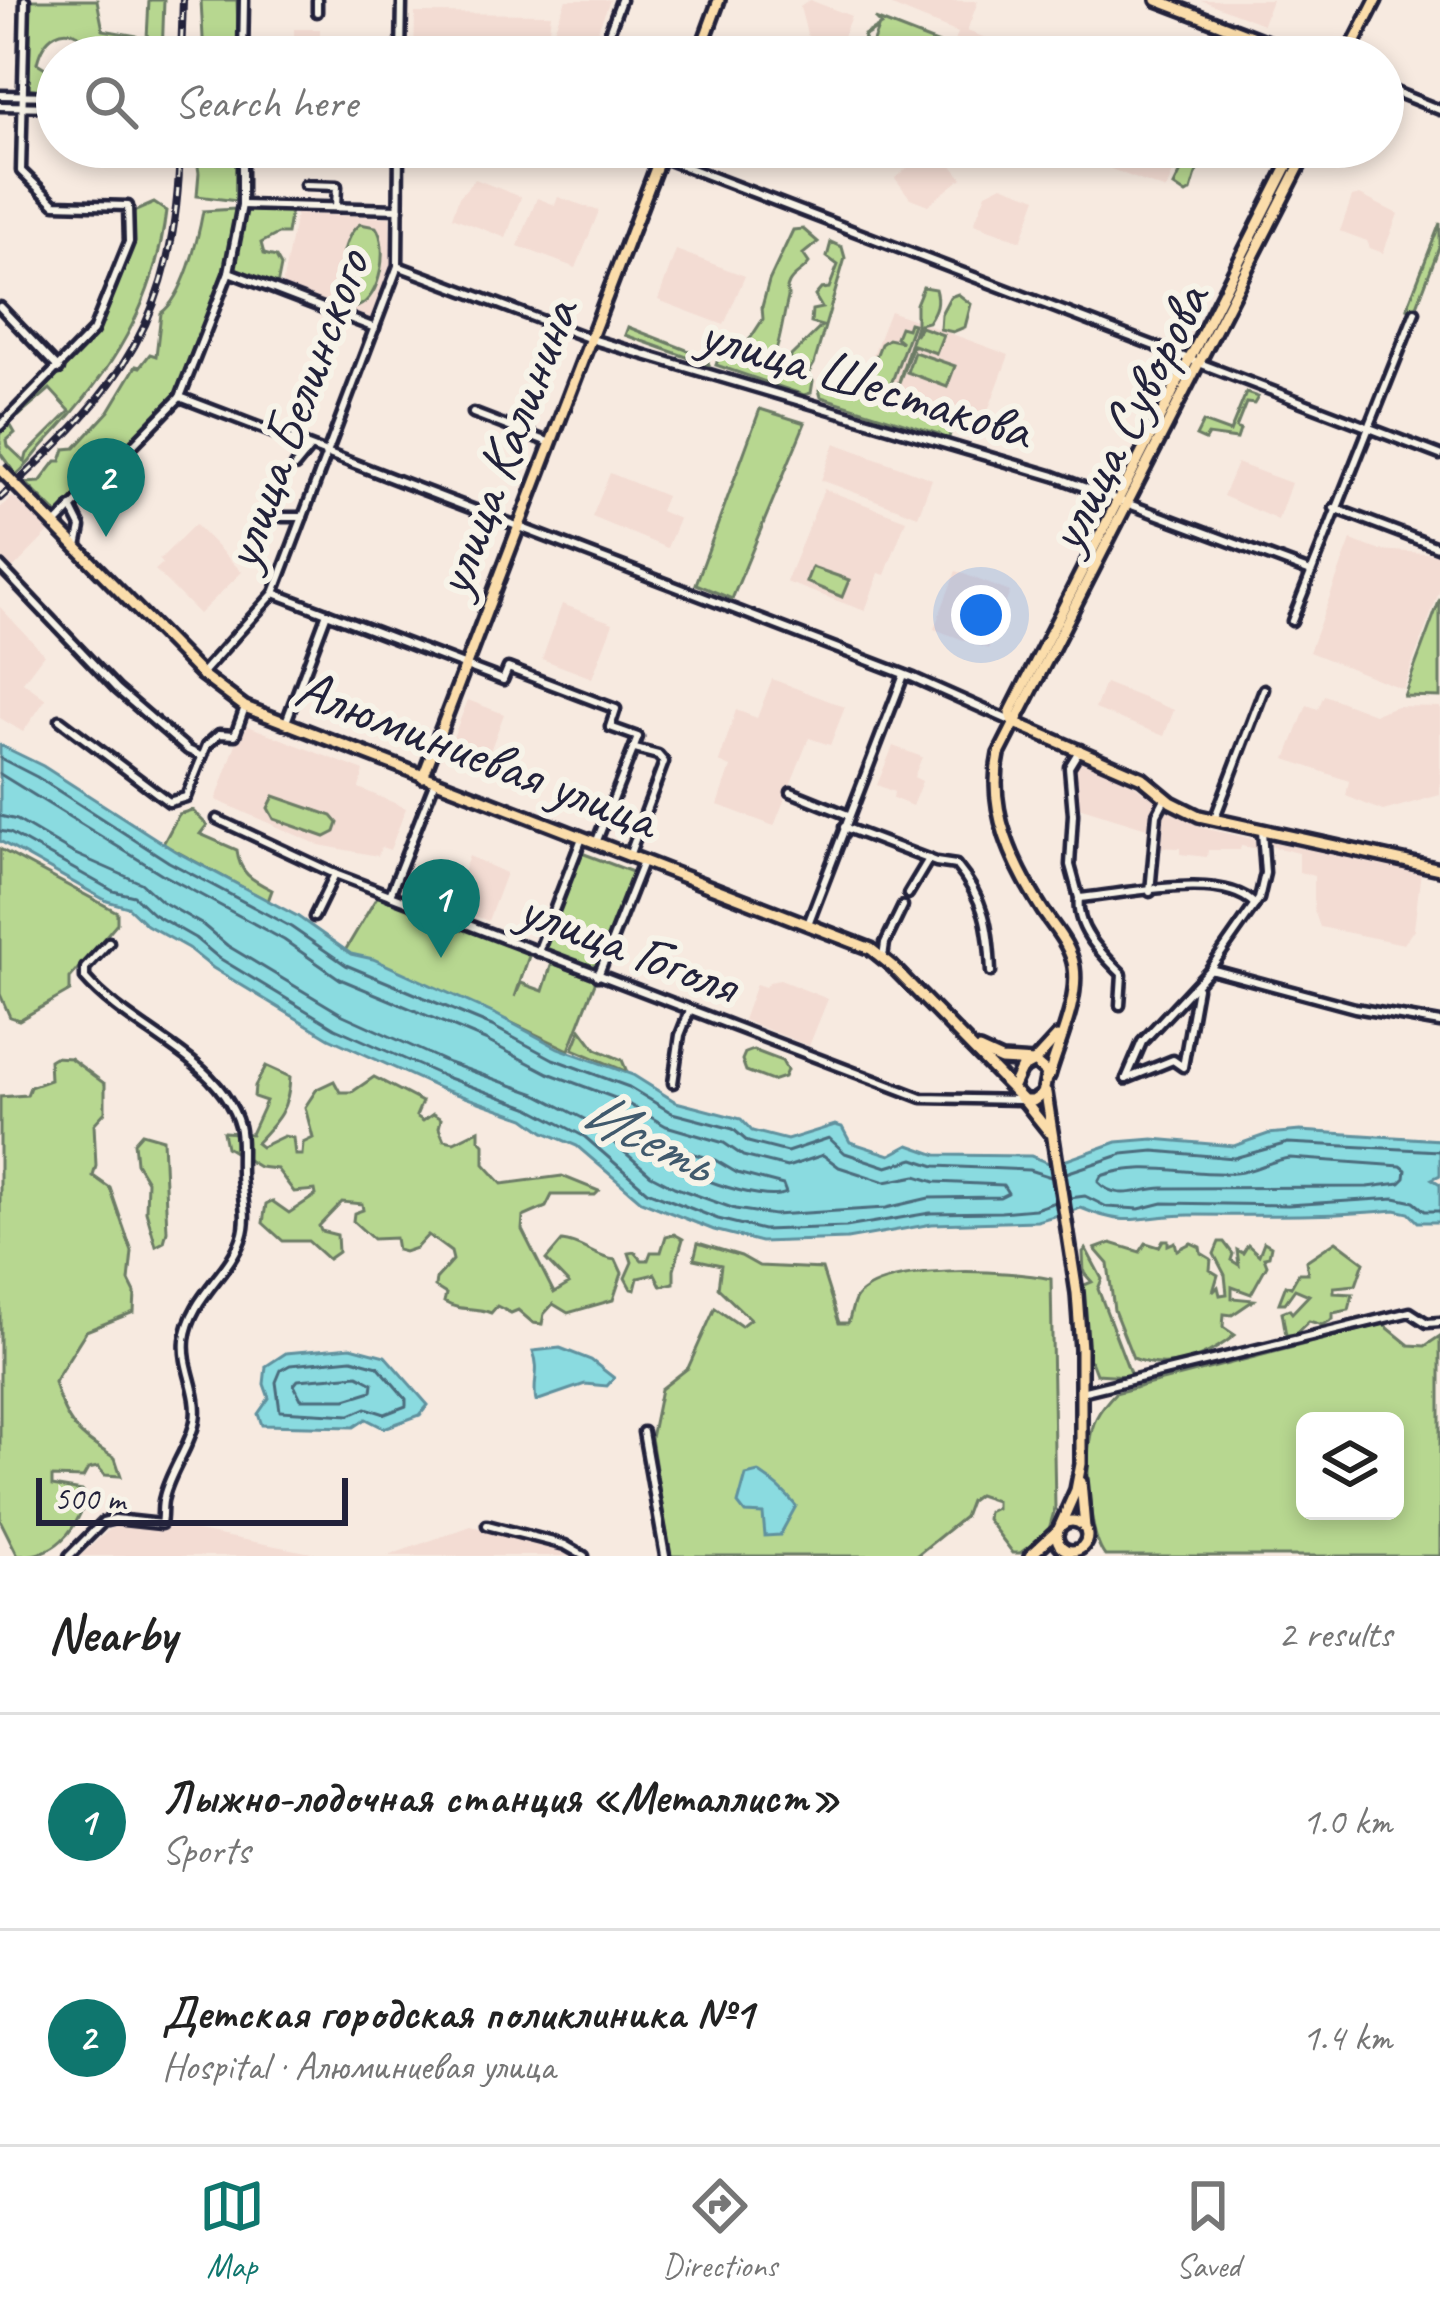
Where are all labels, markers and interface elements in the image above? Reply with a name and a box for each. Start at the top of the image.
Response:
search box [36,36,1404,168]
icon: search [78,69,144,135]
text: Search here [174,74,357,131]
street label: улица Белинского [203,237,387,581]
street label: улица Суворова [1027,268,1227,566]
street label: улица Калинина [414,285,596,608]
street label: улица Шестакова [689,296,1044,467]
pin: 2 [67,438,145,537]
your location [951,585,1011,645]
street label: Алюминиевая улица [286,651,671,856]
pin: 1 [402,859,480,958]
street label: улица Гоголя [507,870,751,1022]
water label: Исеть [571,1072,730,1202]
map controls [1296,1412,1404,1520]
button: layers [1296,1412,1404,1520]
scale bar [36,1472,348,1525]
text: 500 m [54,1478,125,1520]
text: Nearby [48,1602,176,1666]
text: 2 results [1278,1610,1392,1659]
text: Лыжно-лодочная станция «Металлист» [162,1769,840,1826]
text: 1 [78,1797,96,1846]
text: 1.0 km [1302,1797,1392,1846]
text: Sports [162,1826,250,1875]
text: Детская городская поликлиника №1 [162,1985,753,2042]
text: 2 [78,2013,96,2062]
text: 1.4 km [1302,2013,1392,2062]
text: Hospital · Алюминиевая улица [162,2042,555,2091]
tab: Map [199,2173,265,2287]
tab: Directions [663,2173,777,2287]
tab: Saved [1175,2173,1241,2287]

